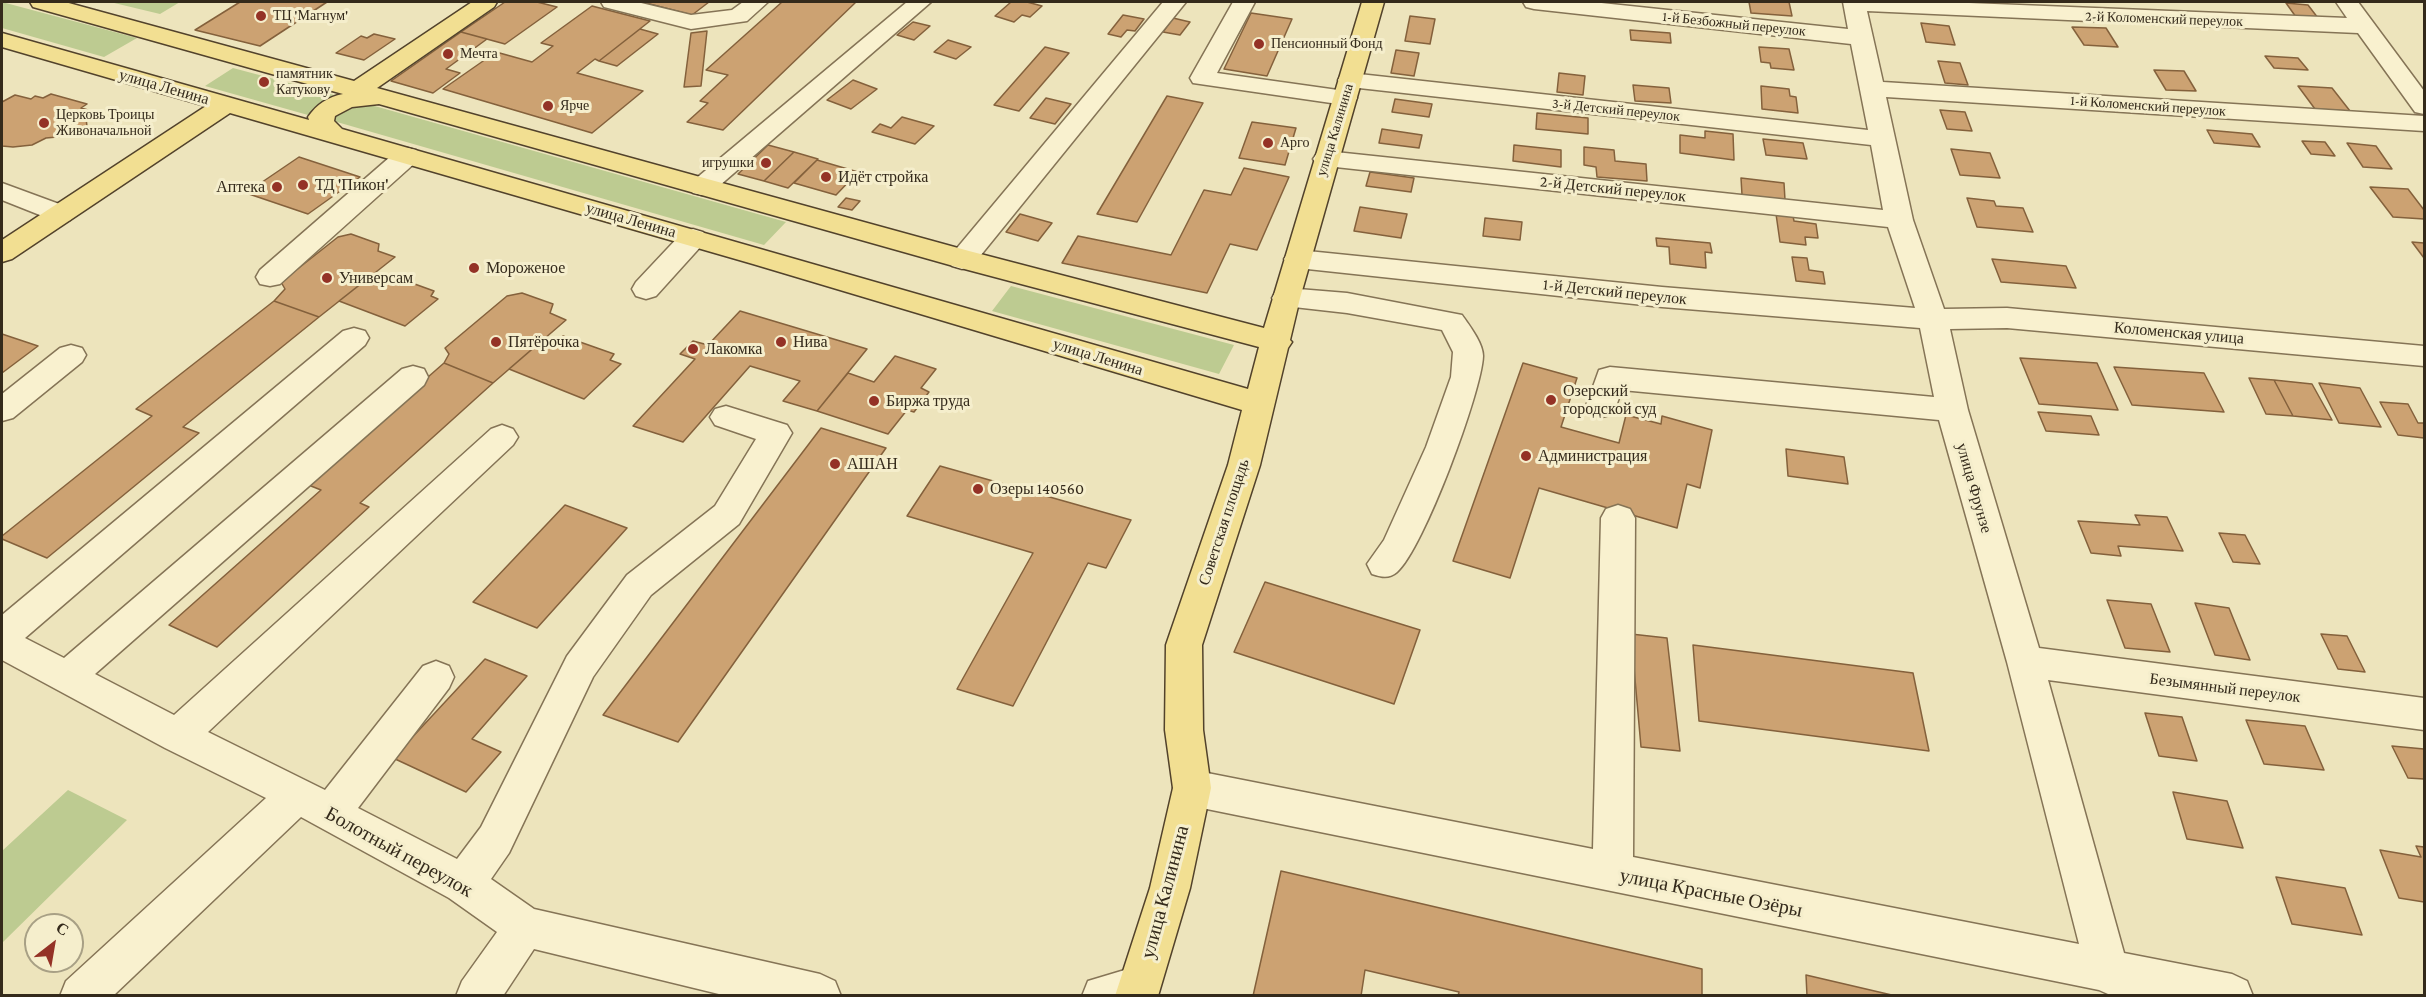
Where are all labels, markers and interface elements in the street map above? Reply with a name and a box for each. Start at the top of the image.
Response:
place label: ТЦ 'Магнум' [273,8,348,24]
street label: 1-й Безбожный переулок [1662,8,1806,40]
street label: 2-й Коломенский переулок [2085,8,2243,30]
marker: ТЦ 'Магнум' [254,9,268,23]
place label: Пенсионный Фонд [1271,36,1383,52]
marker: Пенсионный Фонд [1252,37,1266,51]
place label: Мечта [460,46,498,62]
marker: Мечта [441,47,455,61]
street label: улица Ленина [117,65,211,109]
place label: памятник Катукову [276,66,333,98]
marker: памятник Катукову [257,75,271,89]
street label: улица Калинина [1313,82,1357,178]
street label: 1-й Коломенский переулок [2070,92,2226,120]
street label: 3-й Детский переулок [1551,95,1681,125]
place label: Ярче [560,98,589,114]
marker: Ярче [541,99,555,113]
place label: Церковь Троицы Живоначальной [56,107,154,140]
marker: Церковь Троицы Живоначальной [37,116,51,130]
place label: Арго [1280,135,1310,151]
marker: Арго [1261,136,1275,150]
place label: игрушки [702,155,754,171]
marker: игрушки [759,156,773,170]
place label: Идёт стройка [838,167,928,187]
marker: Идёт стройка [819,170,833,184]
street label: 2-й Детский переулок [1539,172,1687,206]
place label: ТД 'Пикон' [315,175,389,195]
place label: Аптека [216,177,265,197]
marker: ТД 'Пикон' [296,178,310,192]
marker: Аптека [270,180,284,194]
street label: улица Ленина [584,198,678,242]
place label: Мороженое [486,258,565,278]
marker: Мороженое [467,261,481,275]
place label: Универсам [339,268,413,288]
marker: Универсам [320,271,334,285]
street label: 1-й Детский переулок [1542,275,1688,309]
street label: Коломенская улица [2113,318,2245,348]
place label: Пятёрочка [508,332,579,352]
place label: Нива [793,332,828,352]
street label: улица Ленина [1051,334,1145,380]
marker: Пятёрочка [489,335,503,349]
marker: Нива [774,335,788,349]
place label: Лакомка [705,339,762,359]
marker: Лакомка [686,342,700,356]
place label: Озерский городской суд [1563,381,1656,419]
place label: Биржа труда [886,391,970,411]
marker: Озерский городской суд [1544,393,1558,407]
marker: Биржа труда [867,394,881,408]
street label: улица Фрунзе [1952,441,1996,535]
place label: Администрация [1538,446,1647,466]
marker: Администрация [1519,449,1533,463]
place label: АШАН [847,454,898,474]
street label: Советская площадь [1194,456,1254,588]
marker: АШАН [828,457,842,471]
place label: Озеры 140560 [990,479,1084,499]
marker: Озеры 140560 [971,482,985,496]
street label: Безымянный переулок [2148,669,2302,707]
street label: Болотный переулок [321,801,477,903]
street label: улица Калинина [1136,823,1194,961]
street label: улица Красные Озёры [1618,864,1804,922]
north arrow [24,913,84,973]
text: С [53,919,72,939]

